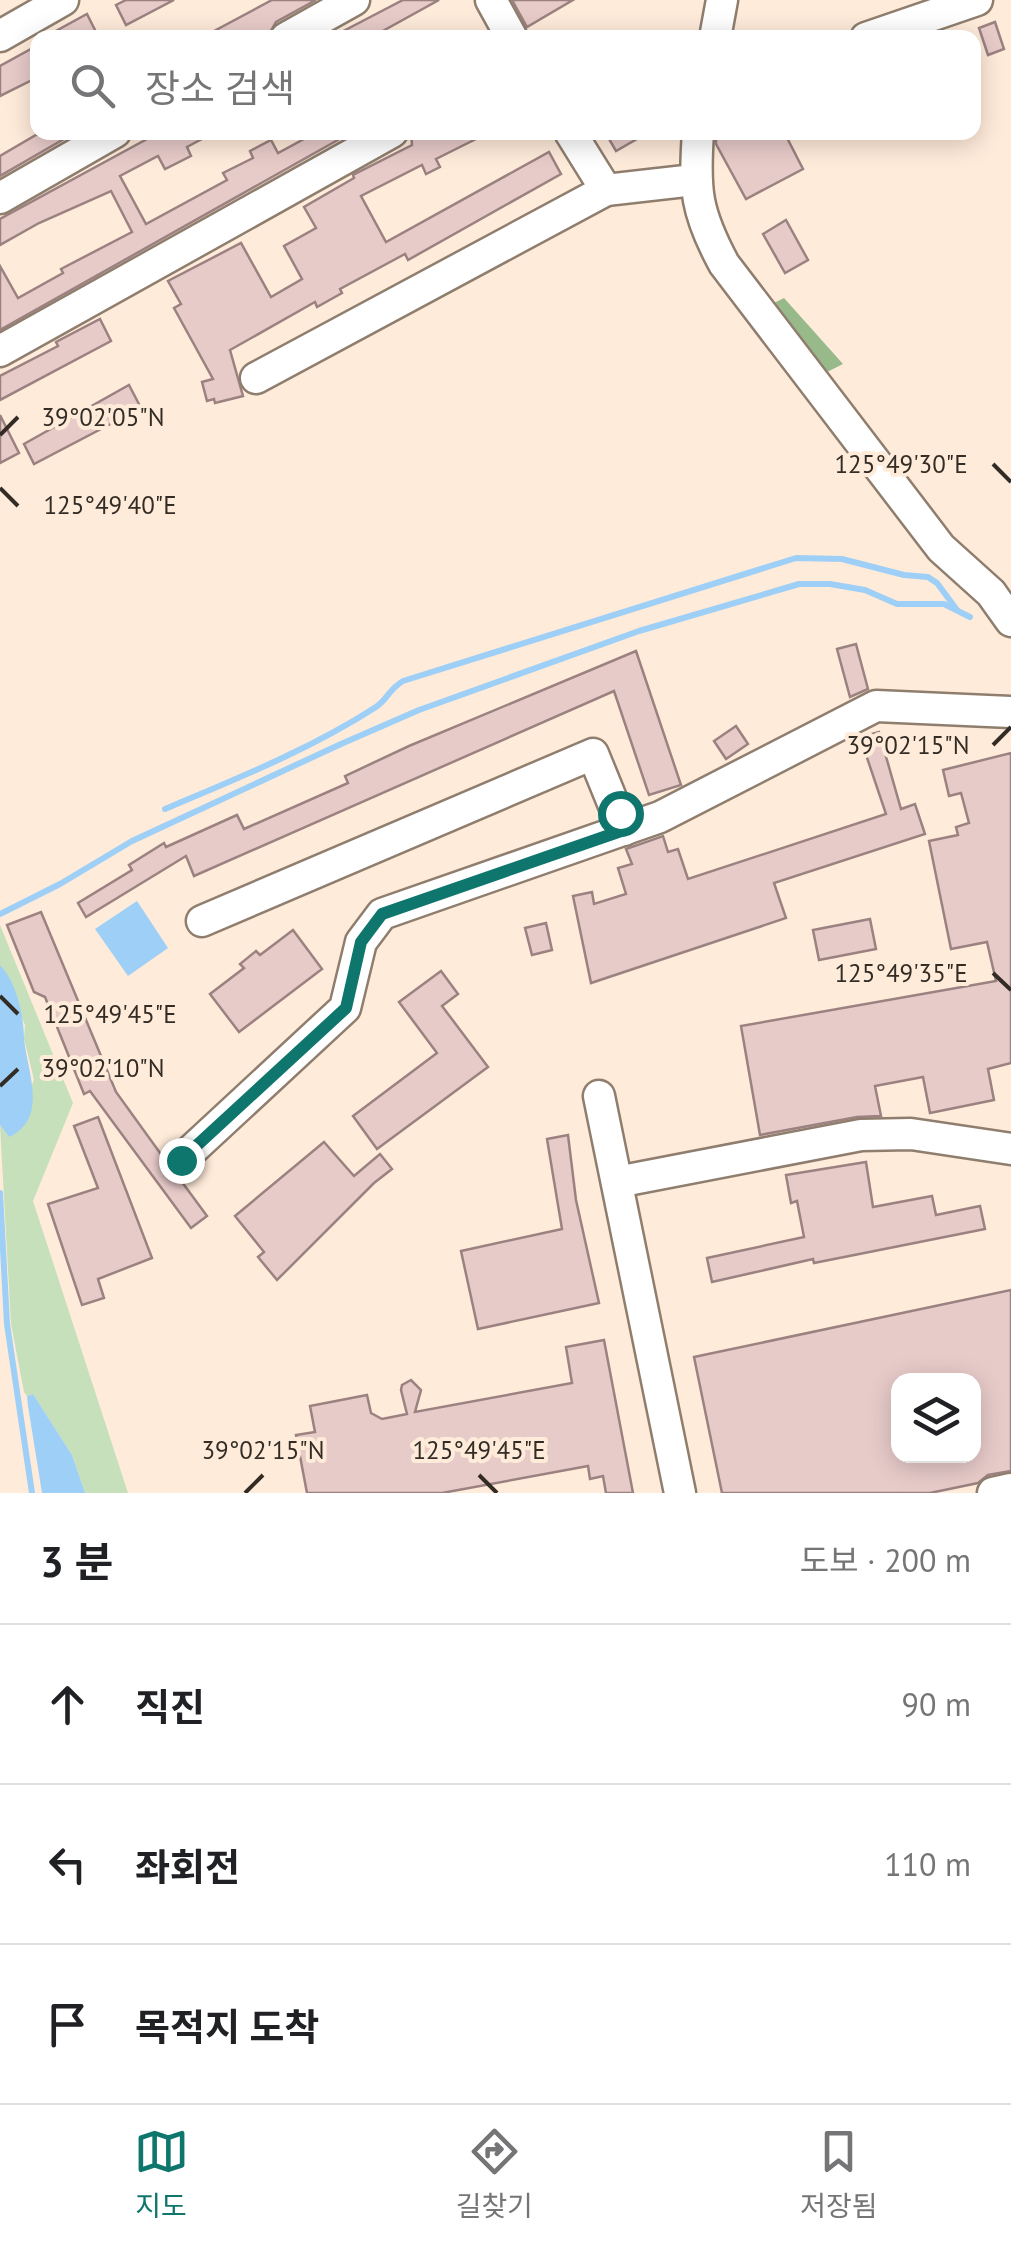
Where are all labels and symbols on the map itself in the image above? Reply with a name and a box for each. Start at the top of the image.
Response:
text: 39°02'05"N [41,401,165,433]
text: 125°49'30"E [834,448,968,480]
text: 125°49'40"E [43,489,177,521]
text: 39°02'15"N [846,729,970,761]
route start [598,791,644,837]
text: 125°49'35"E [834,957,968,989]
text: 125°49'45"E [43,998,177,1030]
text: 39°02'10"N [41,1052,165,1084]
route end [159,1138,205,1184]
text: 39°02'15"N [201,1434,325,1466]
text: 125°49'45"E [412,1434,546,1466]

